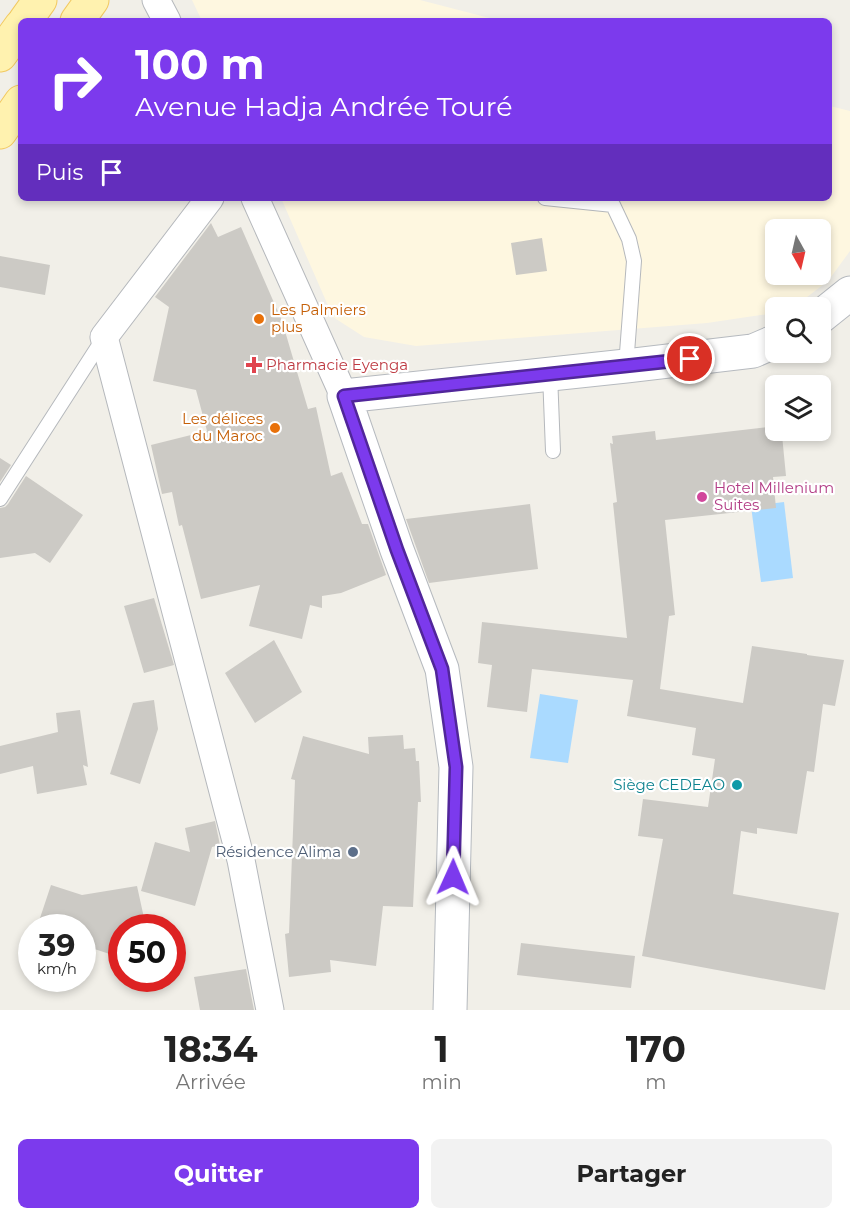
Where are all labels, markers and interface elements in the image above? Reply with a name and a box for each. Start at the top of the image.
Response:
text: 100 m [135,38,264,90]
icon: right [36,42,114,120]
text: Avenue Hadja Andrée Touré [135,90,513,123]
icon: arrive [95,156,128,189]
text: Puis [36,159,83,186]
north arrow [765,219,831,285]
map controls [765,219,831,441]
button: search [765,297,831,363]
place label: Les Palmiers plus [271,300,366,336]
marker: Les Palmiers plus [252,312,266,326]
pin [664,333,715,384]
icon: arrive [673,342,706,375]
place label: Pharmacie Eyenga [266,355,408,374]
marker: Pharmacie Eyenga [247,358,261,372]
button: layers [765,375,831,441]
place label: Les délices du Maroc [182,409,263,445]
marker: Les délices du Maroc [268,421,282,435]
place label: Hotel Millenium Suites [714,478,834,514]
marker: Hotel Millenium Suites [695,490,709,504]
place label: Siège CEDEAO [613,775,725,794]
marker: Siège CEDEAO [730,778,744,792]
place label: Résidence Alima [215,842,341,861]
marker: Résidence Alima [346,845,360,859]
position arrow [421,845,485,909]
speed limit sign: 50 [108,914,186,992]
text: 39 [39,927,75,964]
text: km/h [37,959,77,978]
text: 18:34 [164,1027,257,1071]
text: 1 [435,1027,449,1071]
text: 170 [626,1027,686,1071]
text: Arrivée [176,1070,246,1094]
text: min [422,1070,462,1094]
text: m [645,1070,666,1094]
button: Quitter [18,1139,419,1208]
button: Partager [431,1139,832,1208]

